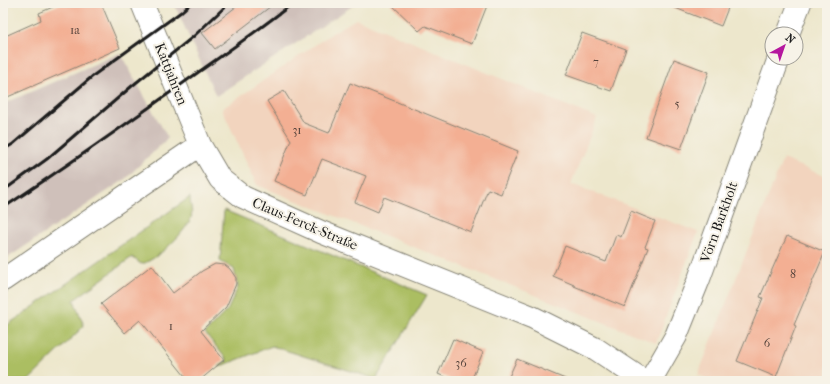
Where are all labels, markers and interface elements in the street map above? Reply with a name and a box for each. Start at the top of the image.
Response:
house number: 1a [70,23,80,37]
north arrow [764,26,804,66]
text: N [783,31,798,47]
street label: Kattjahren [151,40,191,108]
house number: 7 [593,55,599,69]
house number: 5 [674,97,680,111]
house number: 31 [292,123,302,137]
street label: Vörn Barkholt [696,179,742,266]
street label: Claus-Ferck-Straße [250,194,360,254]
house number: 8 [790,267,796,281]
house number: 1 [169,319,173,333]
house number: 6 [764,336,771,350]
house number: 36 [455,356,467,370]

